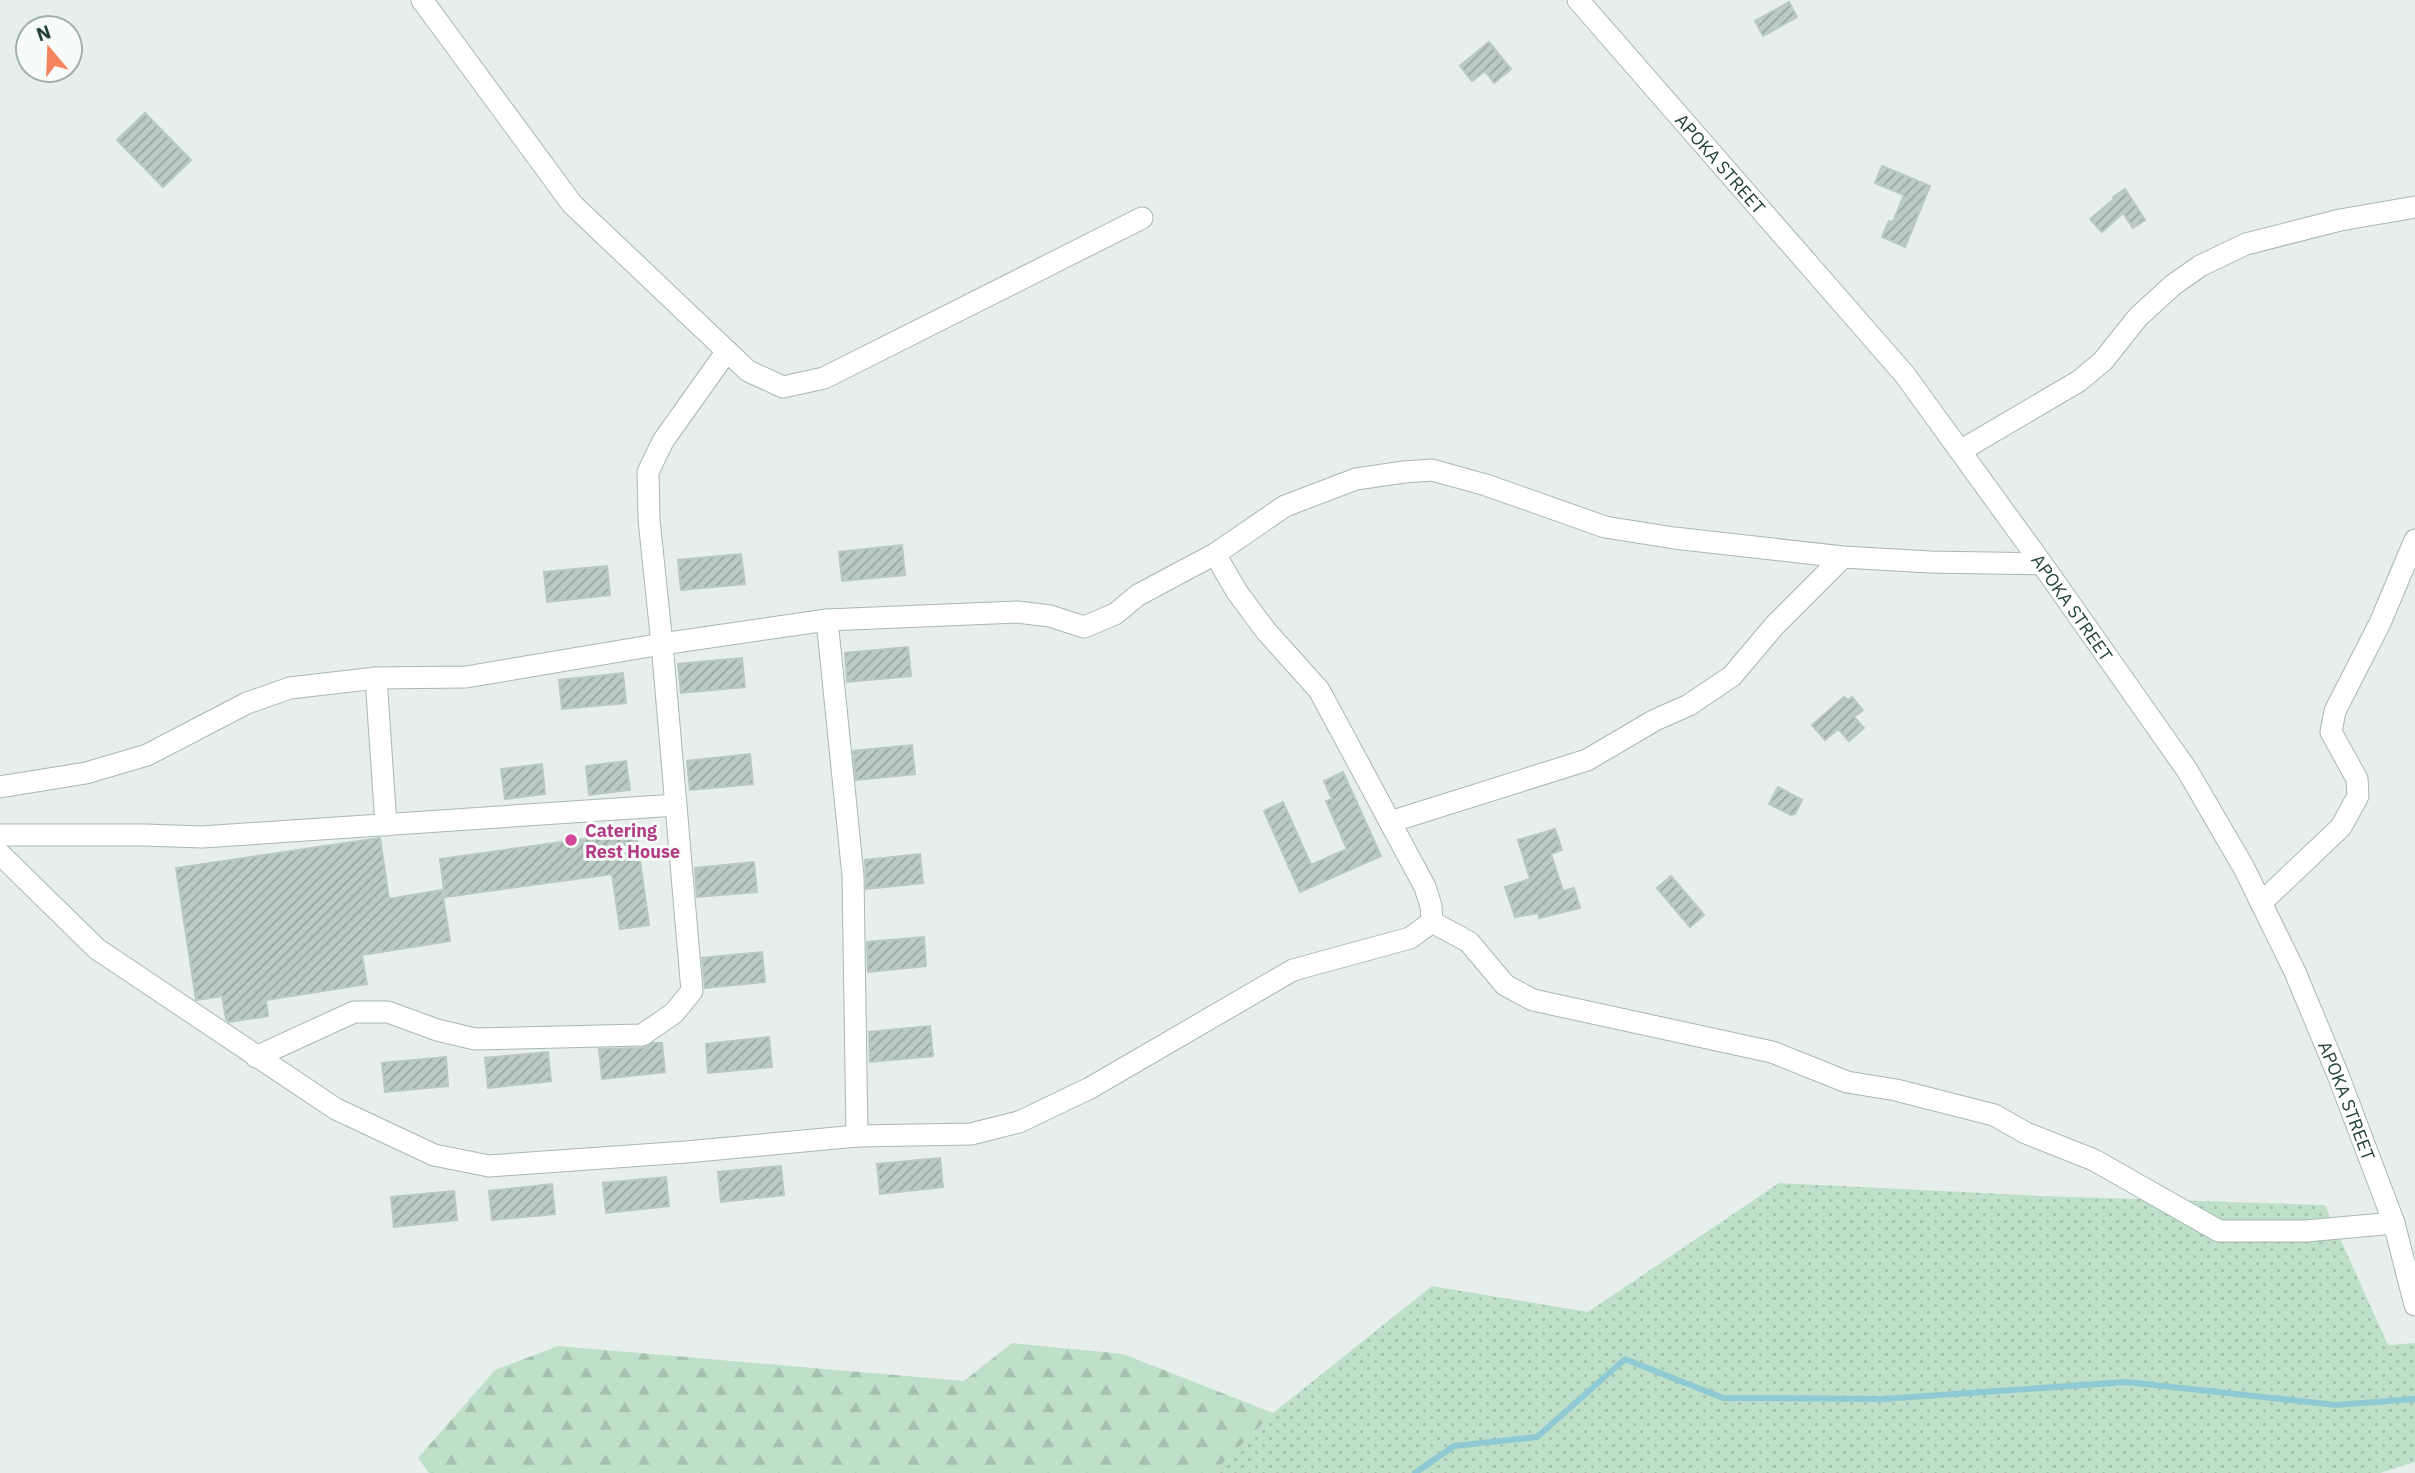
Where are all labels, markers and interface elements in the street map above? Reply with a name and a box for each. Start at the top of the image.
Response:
north arrow [14,14,84,84]
text: N [33,19,54,47]
street label: APOKA STREET [1671,109,1771,219]
street label: APOKA STREET [2027,549,2118,665]
place label: Catering Rest House [585,819,680,863]
marker: Catering Rest House [563,832,579,848]
street label: APOKA STREET [2314,1038,2381,1163]

